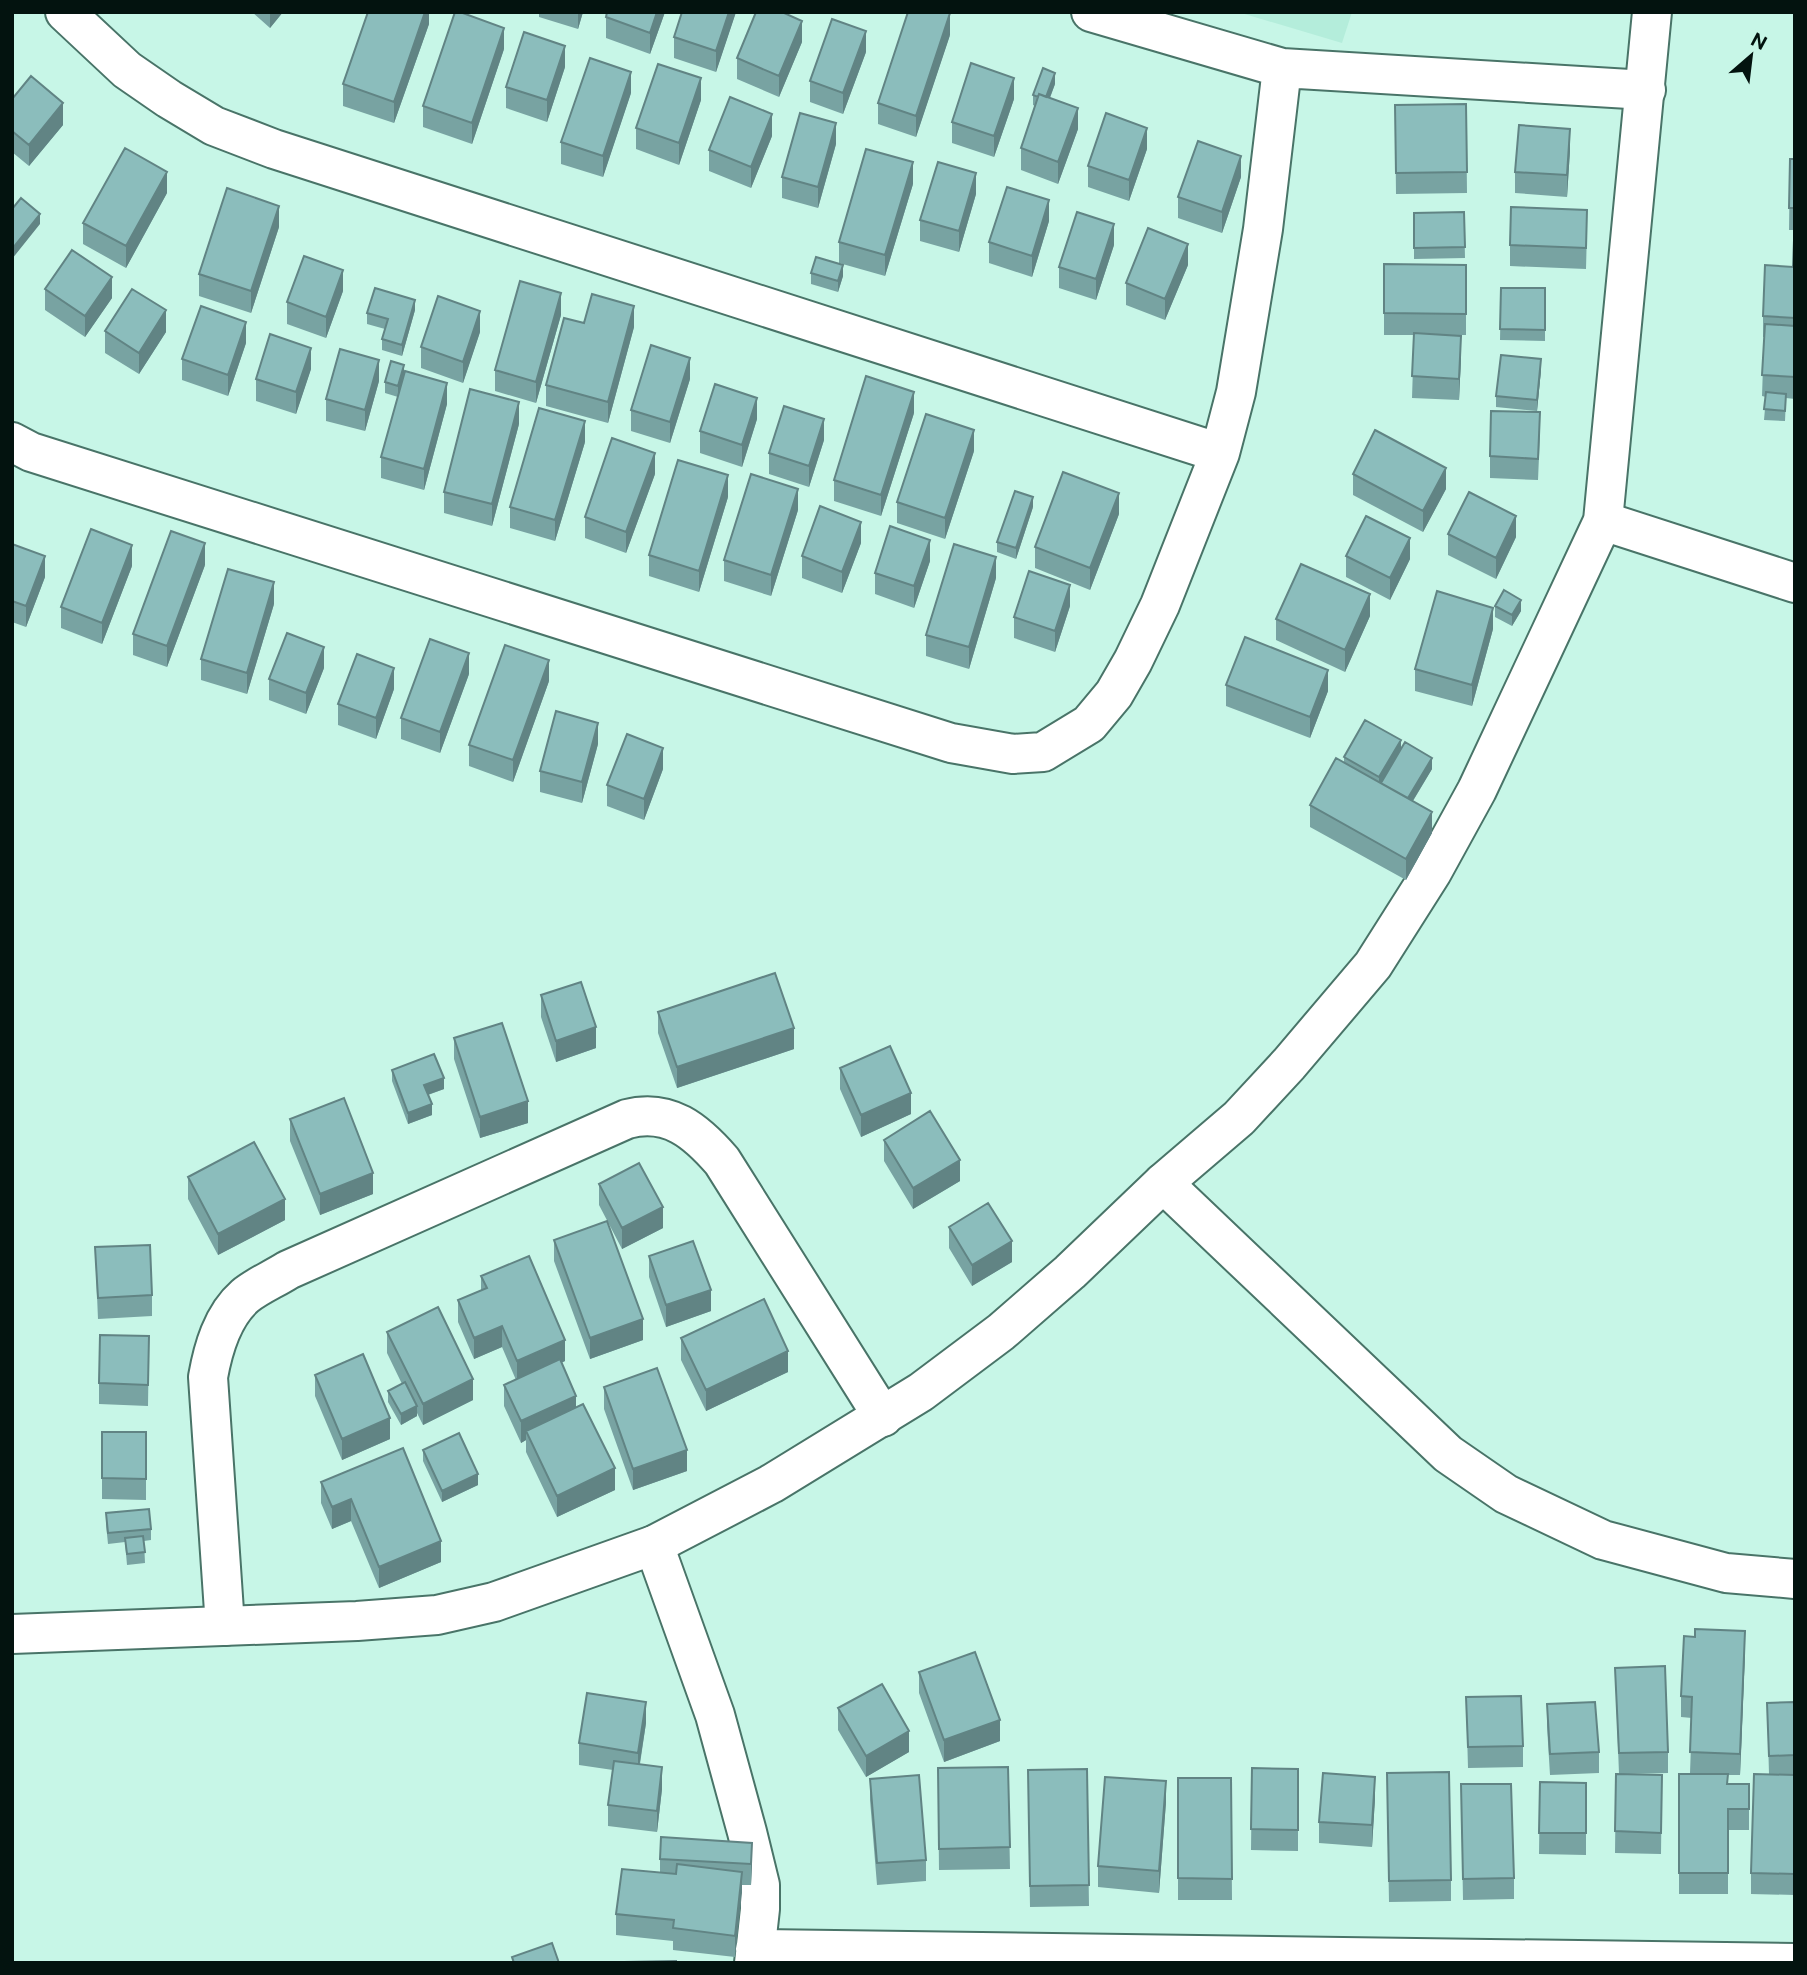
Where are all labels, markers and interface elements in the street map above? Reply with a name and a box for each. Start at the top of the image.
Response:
north arrow [1716,21,1786,91]
text: N [1747,28,1771,54]

